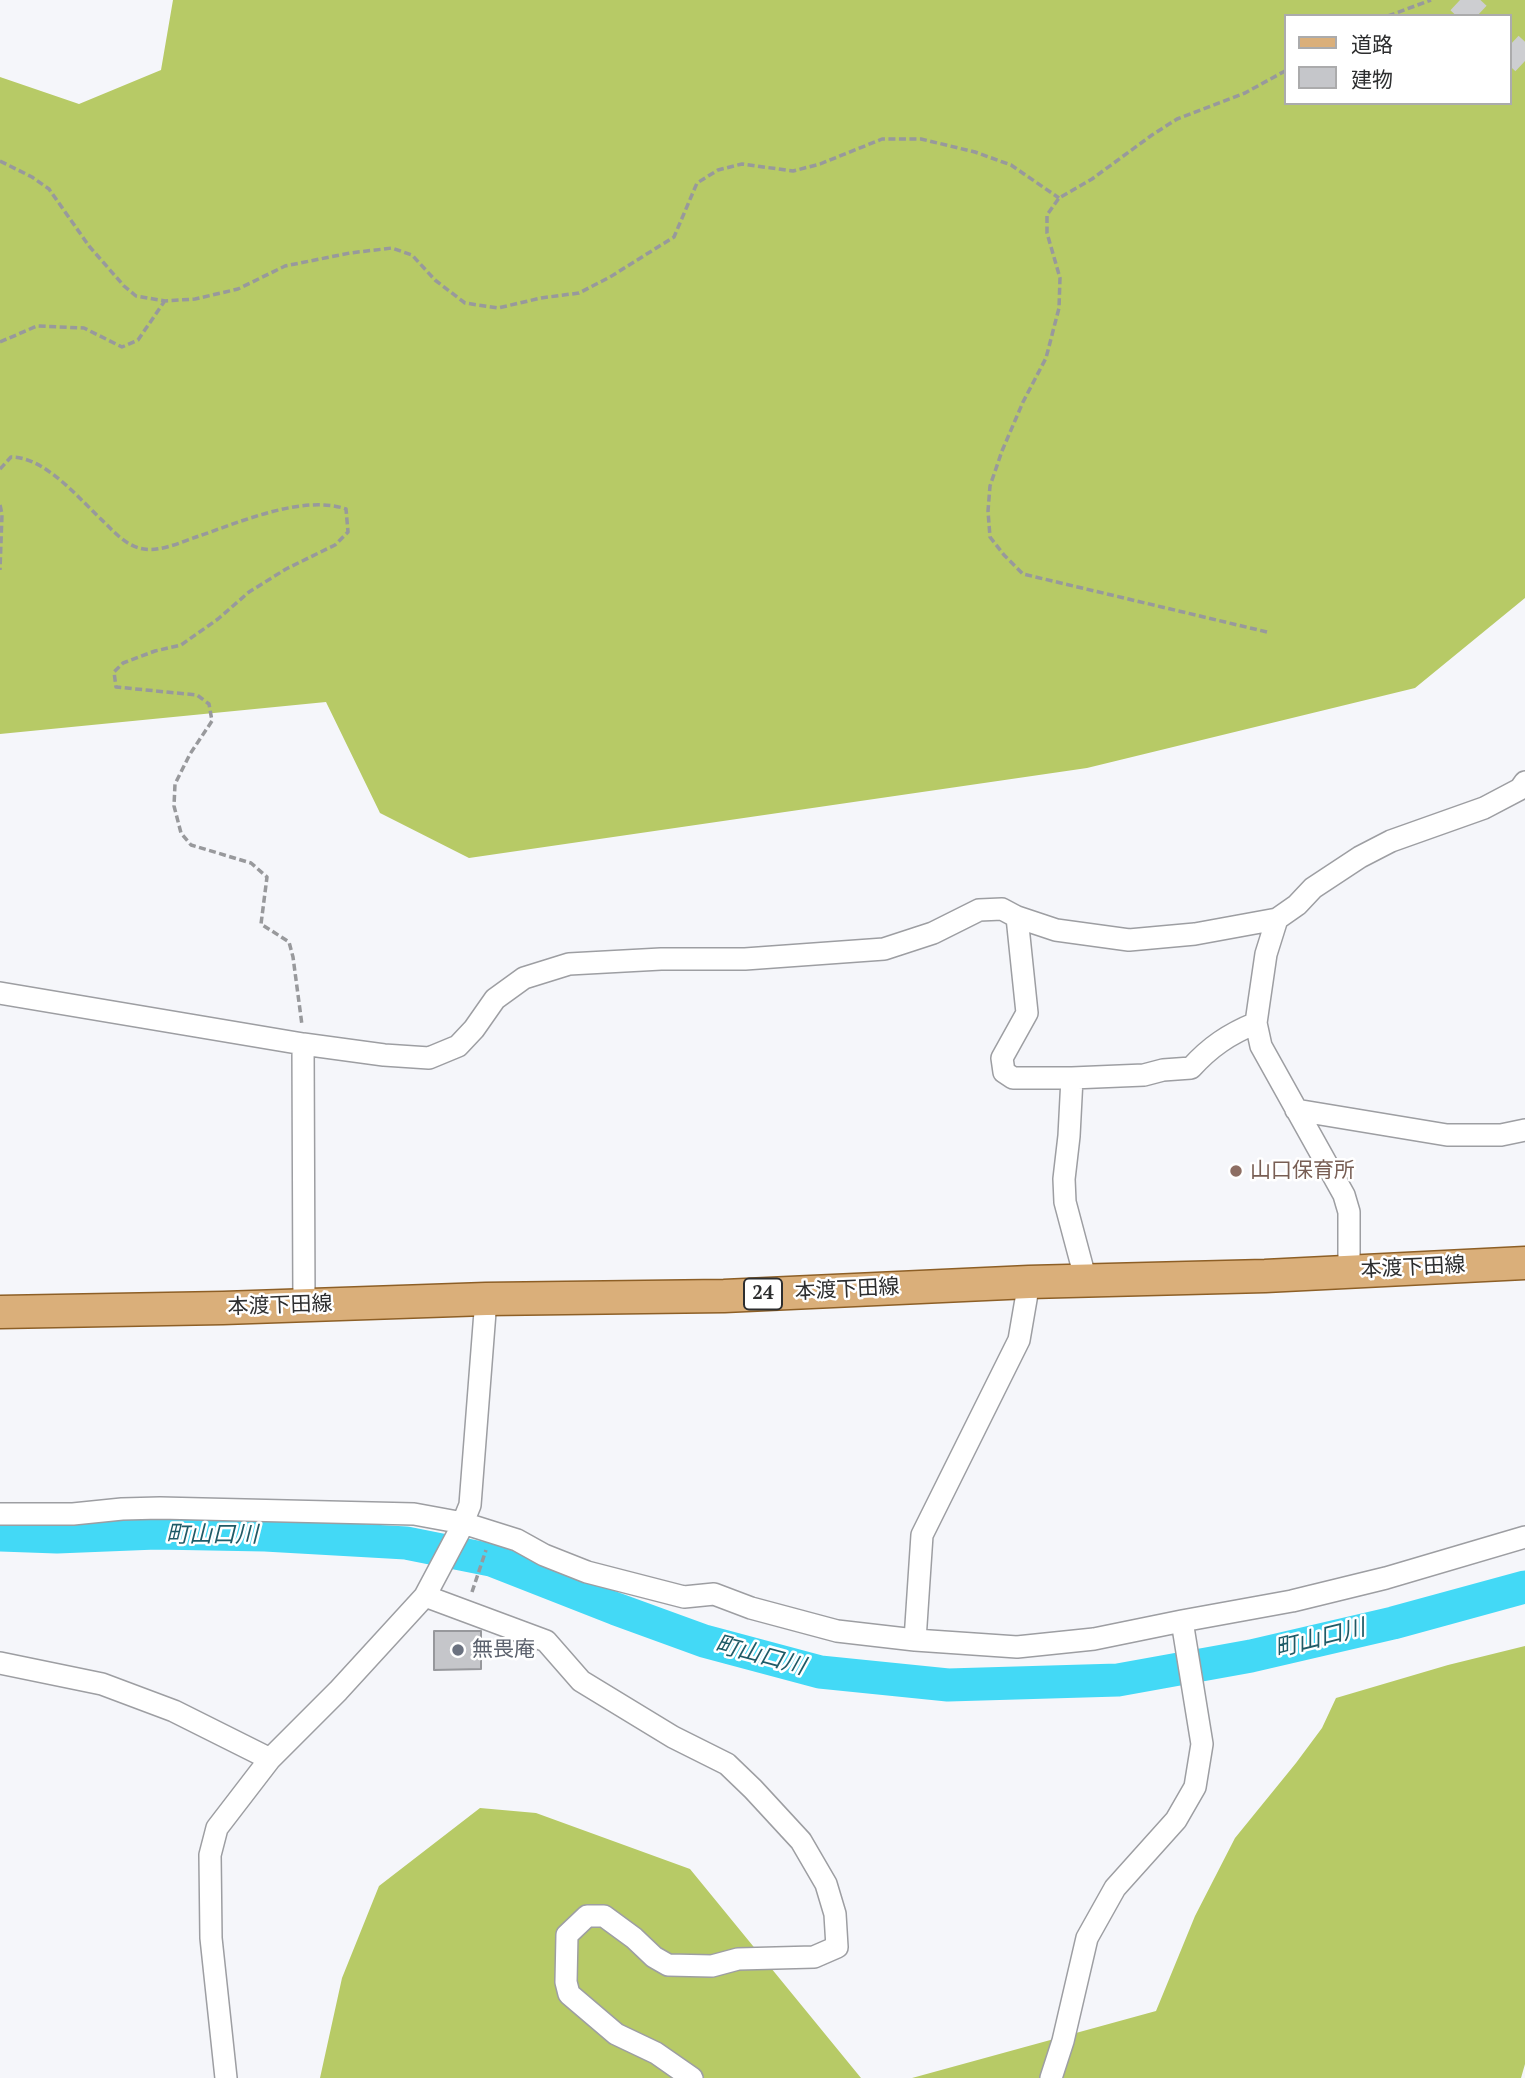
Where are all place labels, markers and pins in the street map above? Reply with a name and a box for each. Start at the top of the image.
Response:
place label: 山口保育所 [1250,1158,1355,1184]
marker: 山口保育所 [1228,1163,1244,1179]
place label: 無畏庵 [472,1637,535,1663]
marker: 無畏庵 [450,1642,466,1658]

